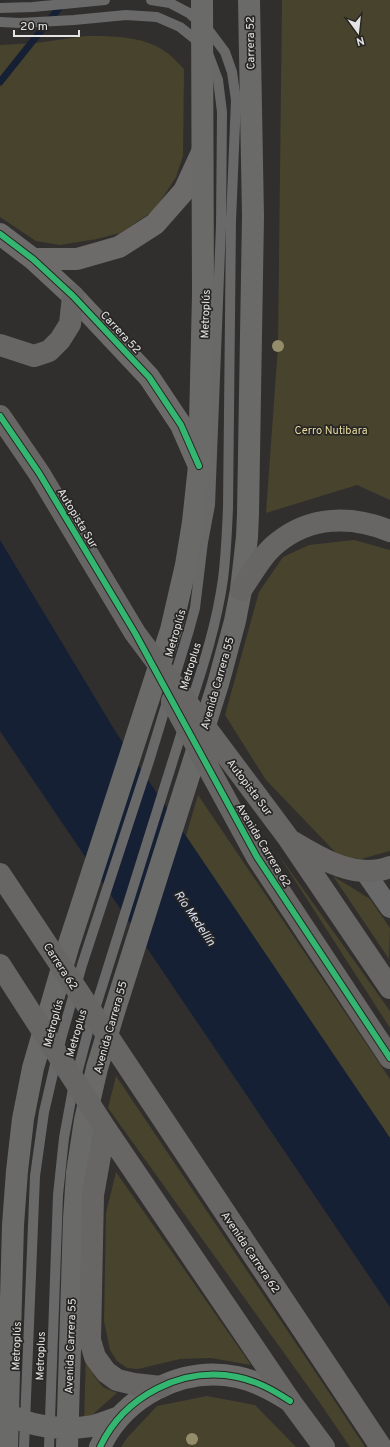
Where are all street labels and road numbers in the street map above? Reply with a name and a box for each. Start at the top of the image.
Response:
street label: Carrera 52 [244,16,258,70]
street label: Metroplús [198,289,214,339]
street label: Carrera 52 [97,308,144,357]
street label: Autopista Sur [54,486,101,552]
street label: Metroplús [162,608,189,659]
street label: Avenida Carrera 55 [198,635,238,731]
street label: Metroplus [177,641,205,692]
street label: Autopista Sur [223,756,275,819]
street label: Avenida Carrera 62 [233,801,294,890]
street label: Carrera 62 [40,940,80,993]
street label: Avenida Carrera 55 [91,979,131,1075]
street label: Metroplús [41,998,67,1049]
street label: Metroplus [63,1008,90,1059]
street label: Avenida Carrera 62 [218,1209,283,1296]
street label: Avenida Carrera 55 [62,1298,80,1394]
street label: Metroplús [9,1321,25,1371]
street label: Metroplus [33,1331,49,1381]

